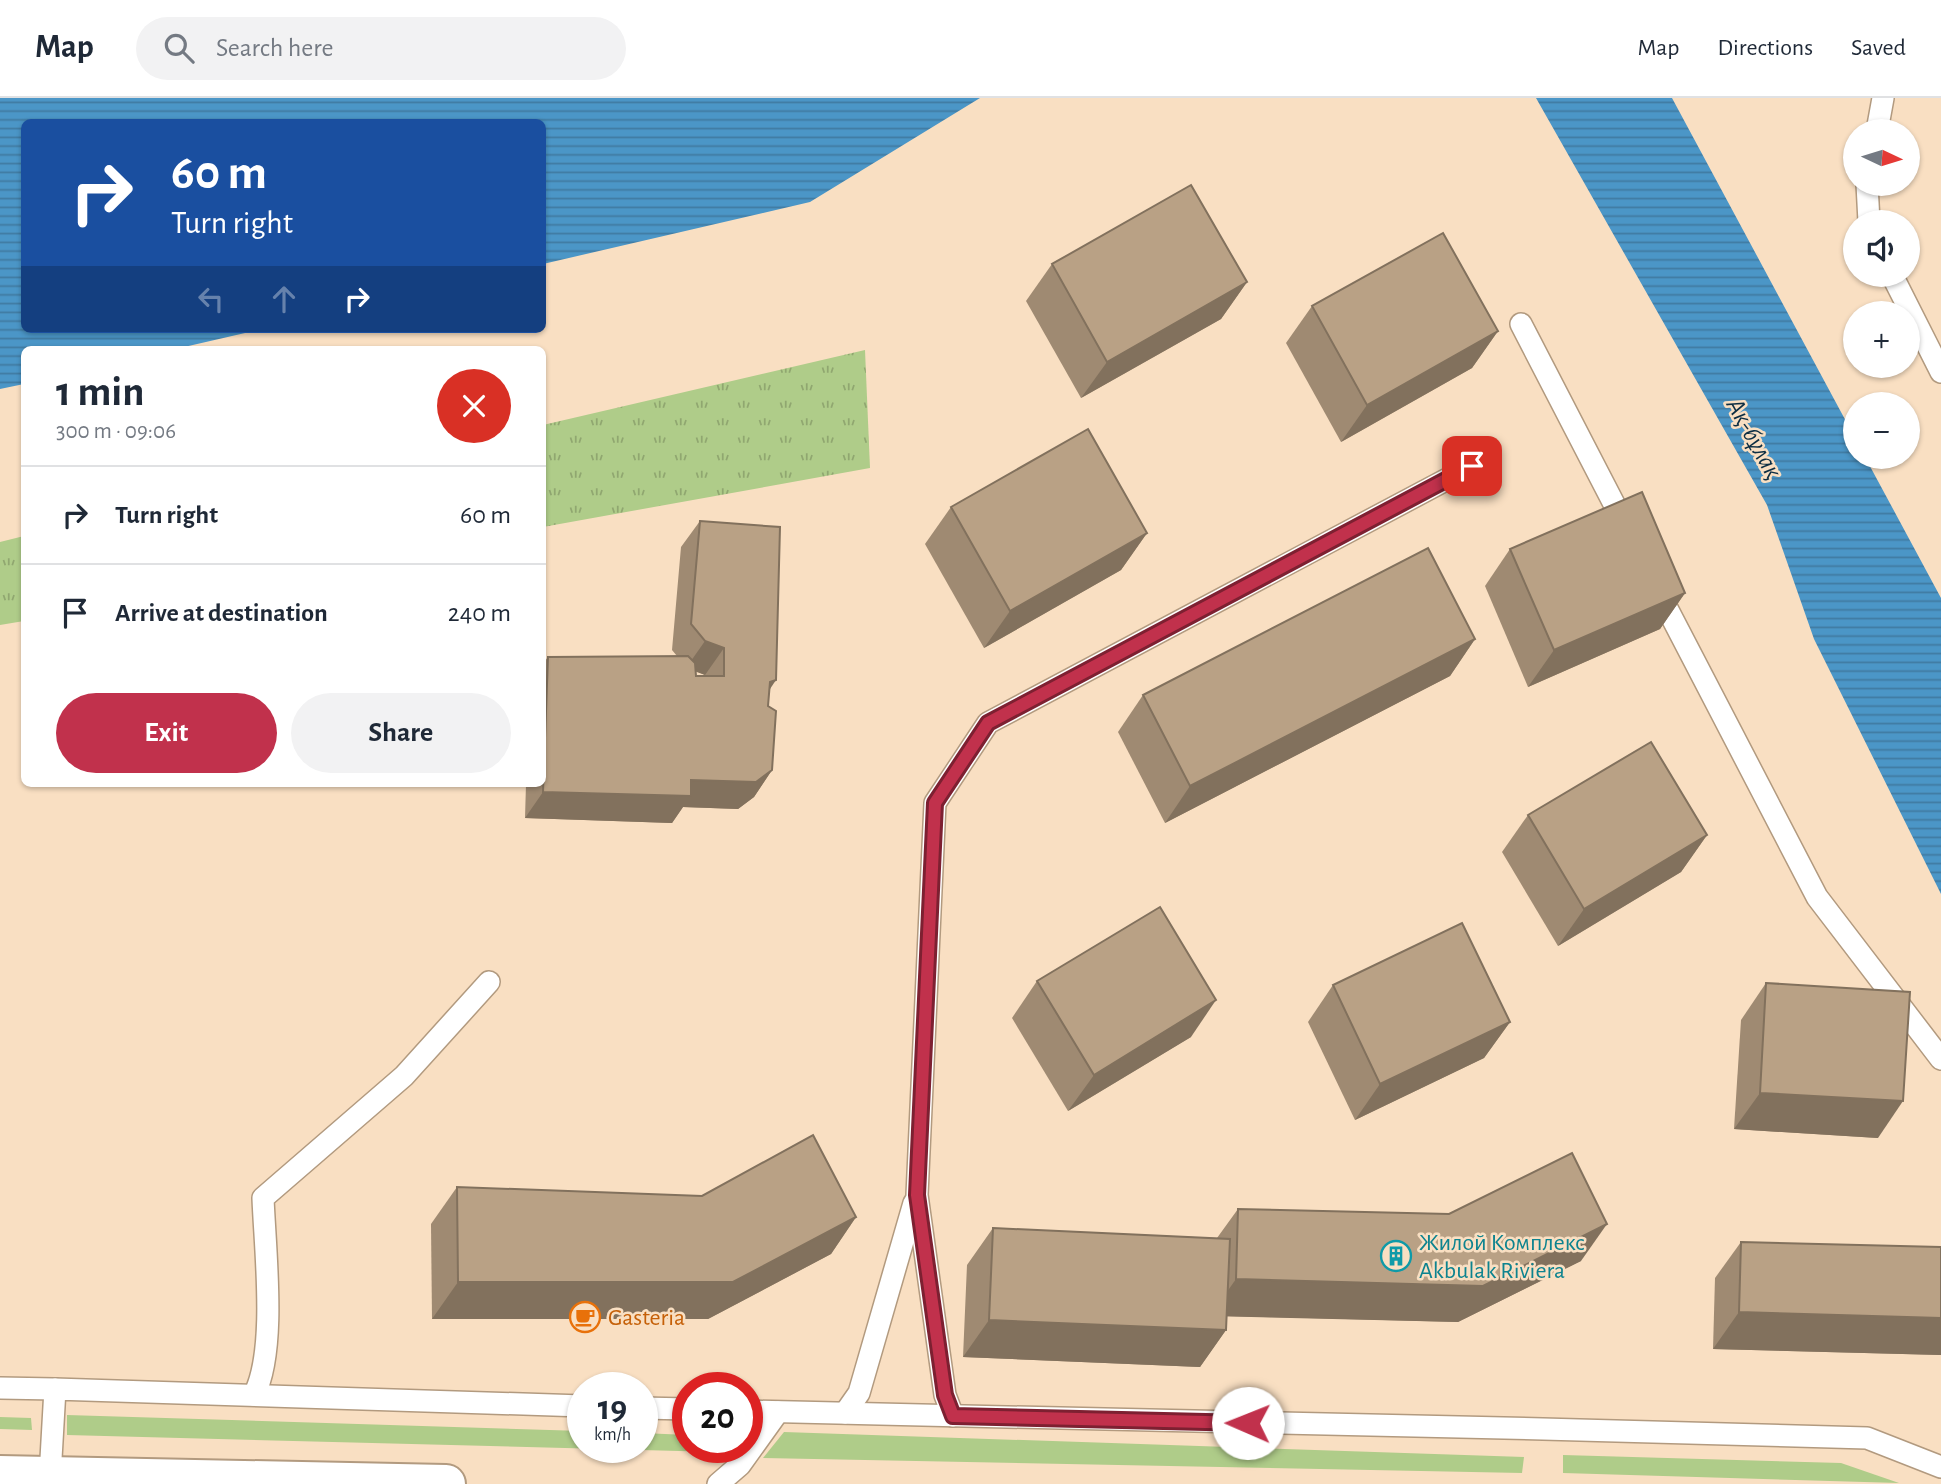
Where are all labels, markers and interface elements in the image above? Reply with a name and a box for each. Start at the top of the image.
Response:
search box [136,17,626,80]
icon: search [160,29,198,67]
text: Map [35,31,94,64]
text: Search here [216,35,334,61]
text: Map [1637,36,1679,60]
text: Directions [1717,36,1813,60]
text: Saved [1851,36,1906,60]
north arrow [1843,119,1920,196]
map controls [1843,119,1920,469]
icon: right [56,147,147,238]
text: 60 m [171,149,267,198]
text: Turn right [171,207,293,239]
button: sound [1843,210,1920,287]
icon: left [192,280,230,318]
icon: ahead [265,280,303,318]
icon: right [338,280,376,318]
button: + [1843,301,1920,378]
button: close [437,369,511,443]
text: 1 min [56,371,145,413]
button: − [1843,392,1920,469]
water label: Ақ-бұлақ [1720,393,1787,484]
text: 300 m · 09:06 [56,420,176,443]
pin [1442,436,1502,496]
icon: arrive [1453,447,1491,485]
icon: right [56,496,94,534]
text: Turn right [115,502,218,528]
text: 60 m [460,502,511,528]
icon: arrive [56,594,94,632]
text: Arrive at destination [115,600,328,626]
text: 240 m [448,600,511,626]
button: Exit [56,693,277,773]
button: Share [291,693,511,773]
place label: Жилой Комплекс Akbulak Riviera [1419,1231,1585,1283]
building icon: Жилой Комплекс Akbulak Riviera [1379,1239,1413,1273]
cafe icon: Gasteria [568,1300,602,1334]
place label: Gasteria [608,1306,685,1330]
speed limit sign: 20 [672,1372,763,1463]
position arrow [1211,1386,1285,1460]
text: 19 [598,1391,627,1426]
text: km/h [594,1426,631,1444]

